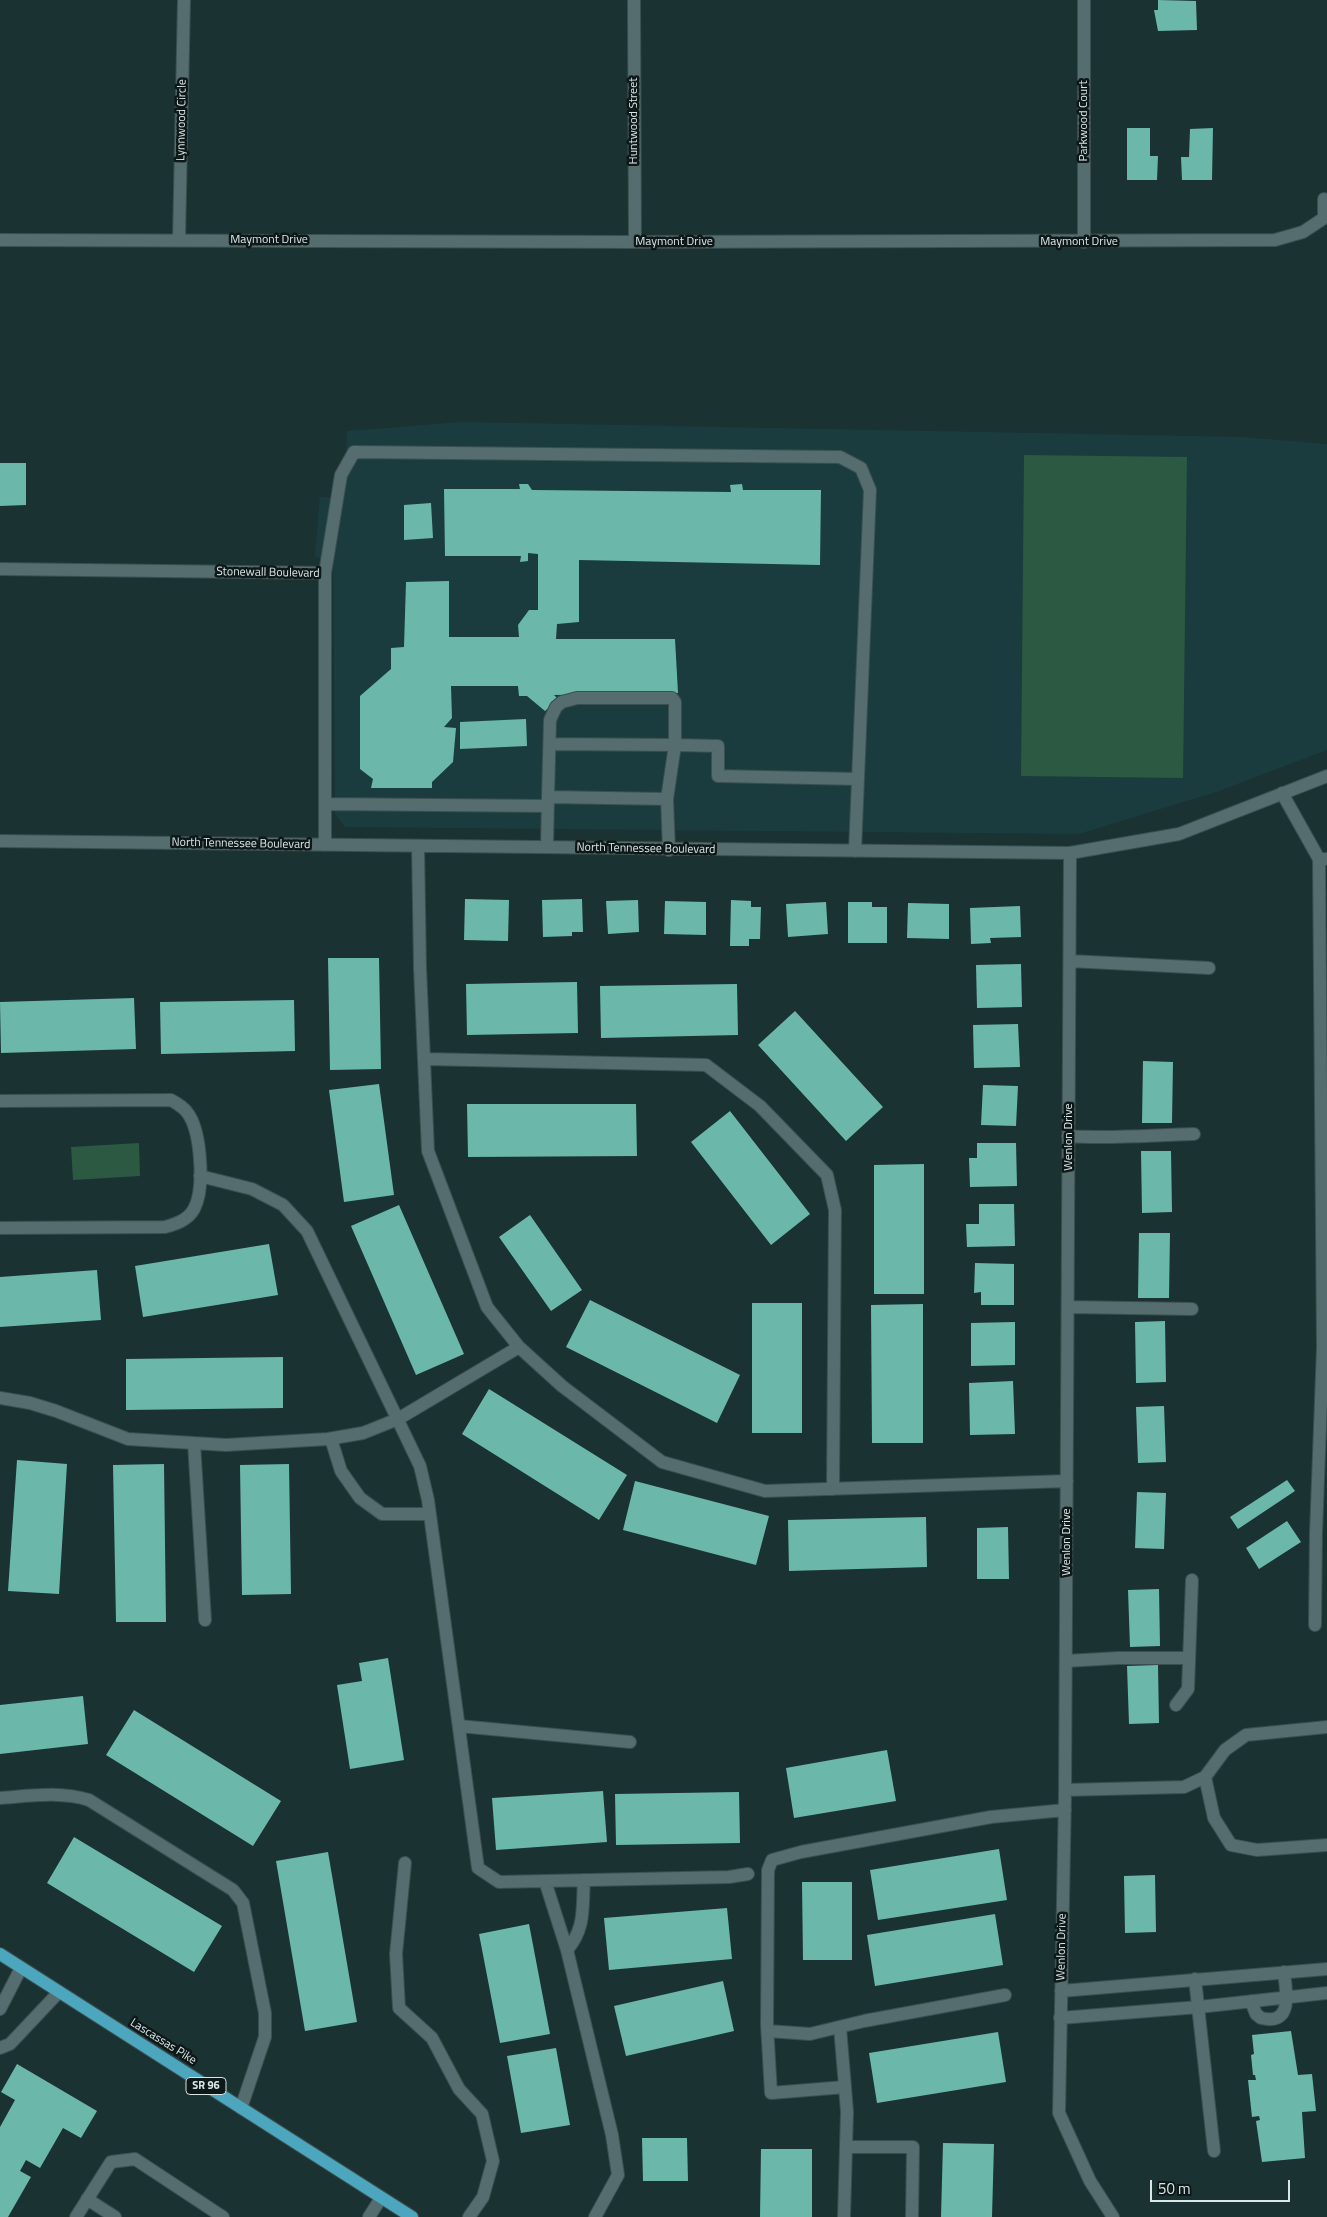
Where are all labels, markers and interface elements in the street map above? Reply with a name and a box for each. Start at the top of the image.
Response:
street label: Huntwood Street [627,78,641,164]
street label: Lynnwood Circle [174,79,190,161]
street label: Parkwood Court [1077,80,1091,162]
street label: Maymont Drive [230,233,308,247]
street label: Maymont Drive [635,235,713,249]
street label: Maymont Drive [1040,235,1118,249]
street label: Stonewall Boulevard [216,565,320,581]
street label: North Tennessee Boulevard [171,836,311,852]
street label: North Tennessee Boulevard [576,841,716,857]
street label: Wenlon Drive [1062,1103,1076,1171]
street label: Wenlon Drive [1060,1508,1074,1576]
street label: Wenlon Drive [1054,1913,1070,1981]
street label: Lascassas Pike [127,2016,199,2068]
road number: SR 96 [186,2078,226,2094]
scale bar [1152,2170,1292,2202]
text: 50 m [1158,2177,1191,2200]

